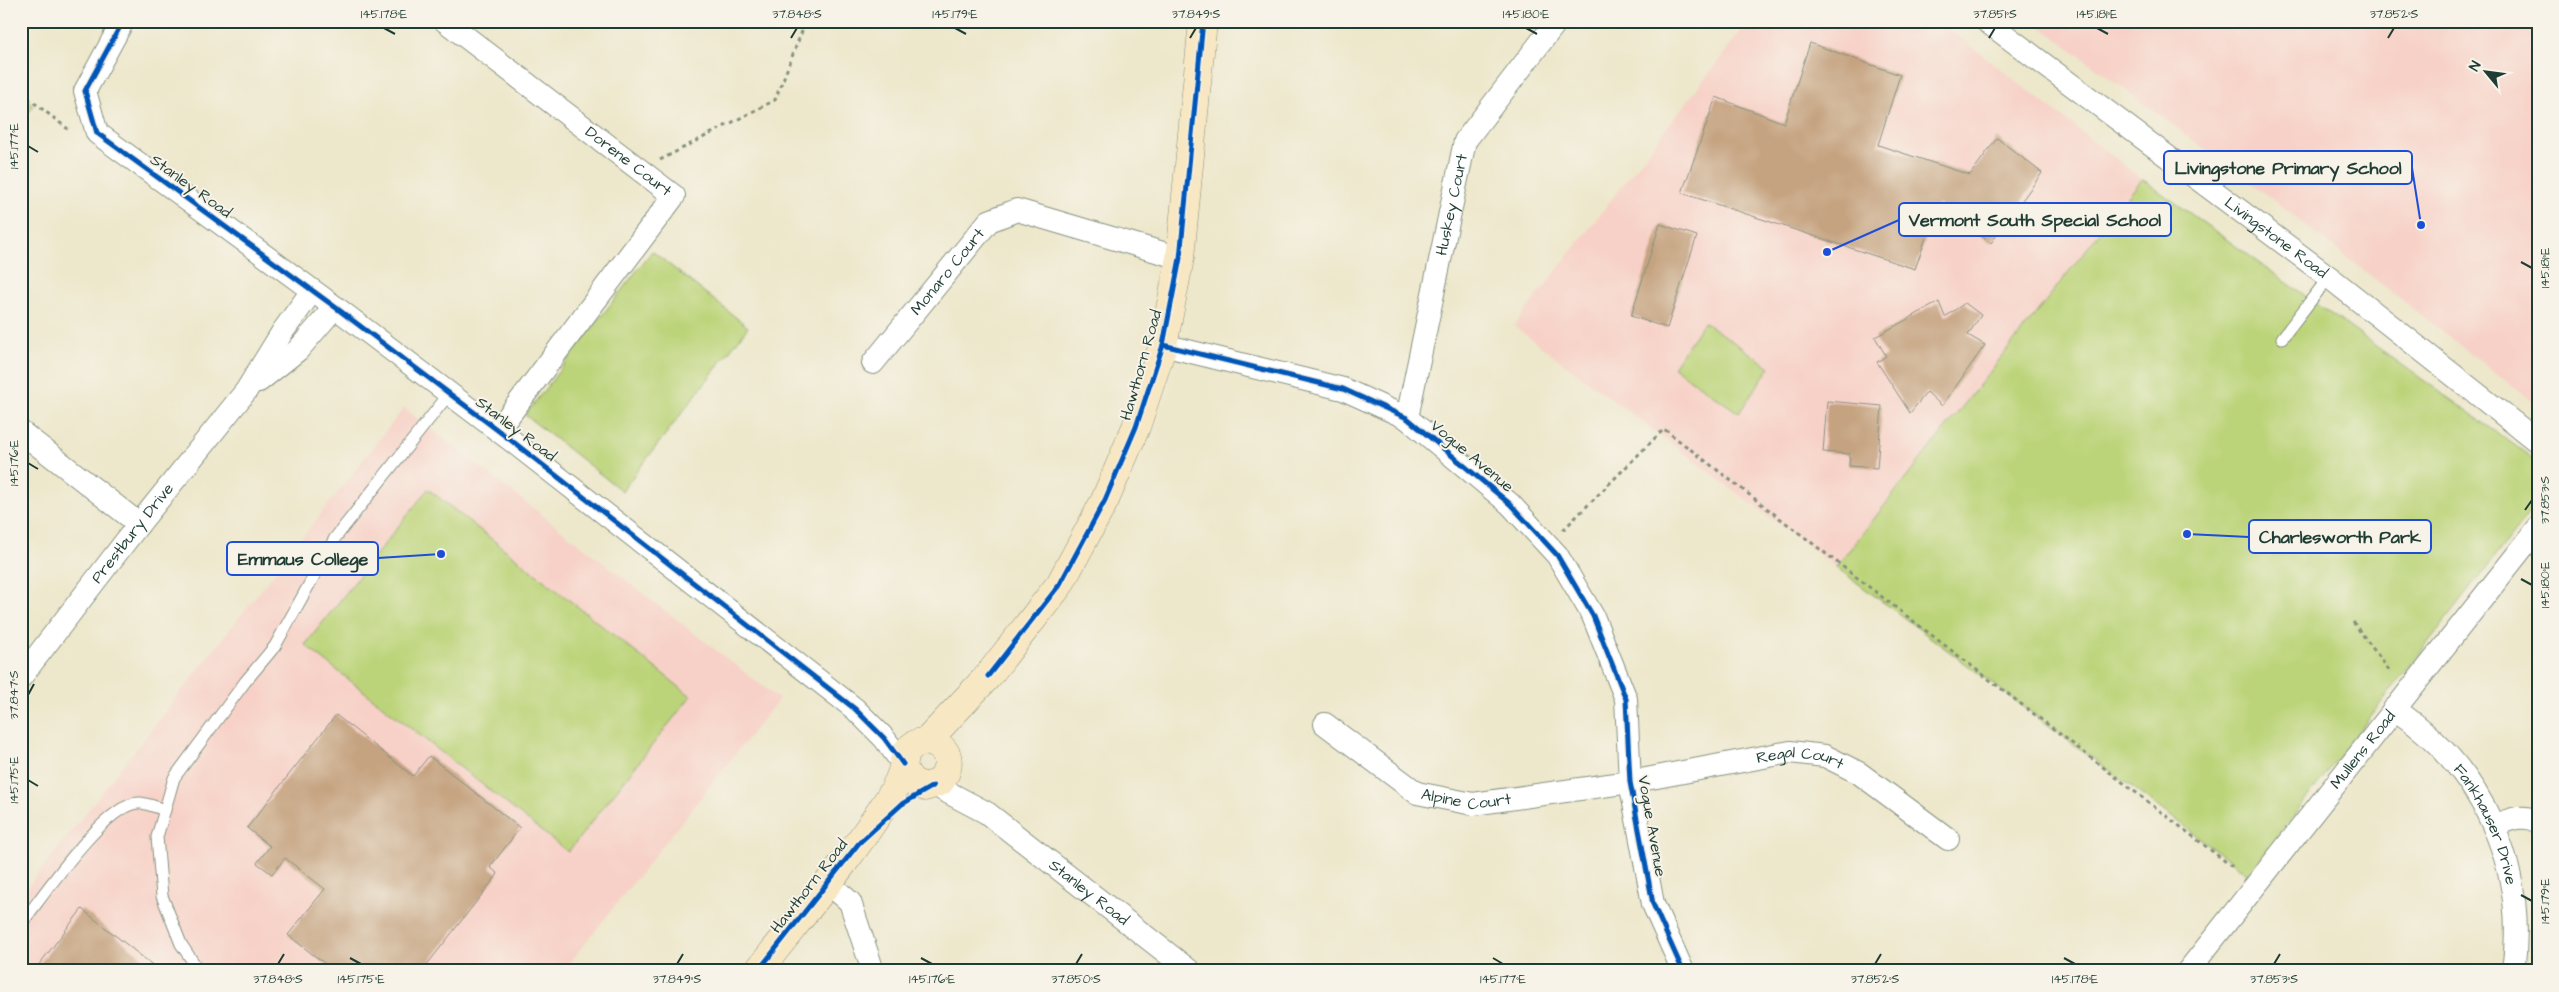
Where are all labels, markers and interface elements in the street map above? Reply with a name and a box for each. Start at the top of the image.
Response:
text: 145.178°E [361,6,407,23]
text: 37.848°S [772,6,822,23]
text: 145.179°E [932,6,978,23]
text: 37.849°S [1172,6,1220,23]
text: 145.180°E [1503,6,1549,23]
text: 37.851°S [1973,6,2017,23]
text: 145.181°E [2077,6,2117,23]
text: 37.852°S [2370,6,2419,23]
north arrow [2462,48,2512,98]
text: N [2465,57,2486,75]
street label: Dorene Court [581,121,677,202]
text: 145.177°E [6,123,23,169]
street label: Stanley Road [145,149,236,224]
street label: Huskey Court [1430,151,1473,257]
callout: Livingstone Primary School [2164,151,2412,184]
text: Livingstone Primary School [2174,156,2402,182]
street label: Livingstone Road [2220,192,2332,283]
callout: Vermont South Special School [1899,203,2171,236]
text: Vermont South Special School [1908,208,2161,233]
street label: Monaro Court [905,223,990,320]
text: 145.181°E [2537,248,2554,288]
street label: Hawthorn Road [1115,307,1167,423]
street label: Stanley Road [470,391,561,467]
street label: Vogue Avenue [1425,415,1519,498]
text: 145.176°E [6,440,23,486]
text: 37.853°S [2537,476,2554,524]
street label: Prestbury Drive [86,478,179,588]
callout: Charlesworth Park [2249,520,2431,553]
text: Charlesworth Park [2259,525,2422,550]
callout: Emmaus College [227,542,378,575]
text: Emmaus College [238,547,369,573]
text: 145.180°E [2537,562,2554,608]
text: 37.847°S [6,670,23,719]
street label: Mullens Road [2325,706,2401,794]
street label: Regal Court [1755,741,1848,775]
text: 145.175°E [6,756,23,804]
street label: Fankhauser Drive [2448,759,2522,887]
street label: Vogue Avenue [1631,774,1672,879]
street label: Alpine Court [1419,783,1513,816]
street label: Hawthorn Road [765,834,853,938]
street label: Stanley Road [1044,854,1133,930]
text: 145.179°E [2537,878,2554,924]
text: 37.848°S [253,971,303,988]
text: 145.175°E [337,971,385,988]
text: 37.849°S [653,971,701,988]
text: 145.176°E [909,971,955,988]
text: 37.850°S [1051,971,1101,988]
text: 145.177°E [1480,971,1526,988]
text: 37.852°S [1851,971,1900,988]
text: 145.178°E [2052,971,2098,988]
text: 37.853°S [2250,971,2298,988]

